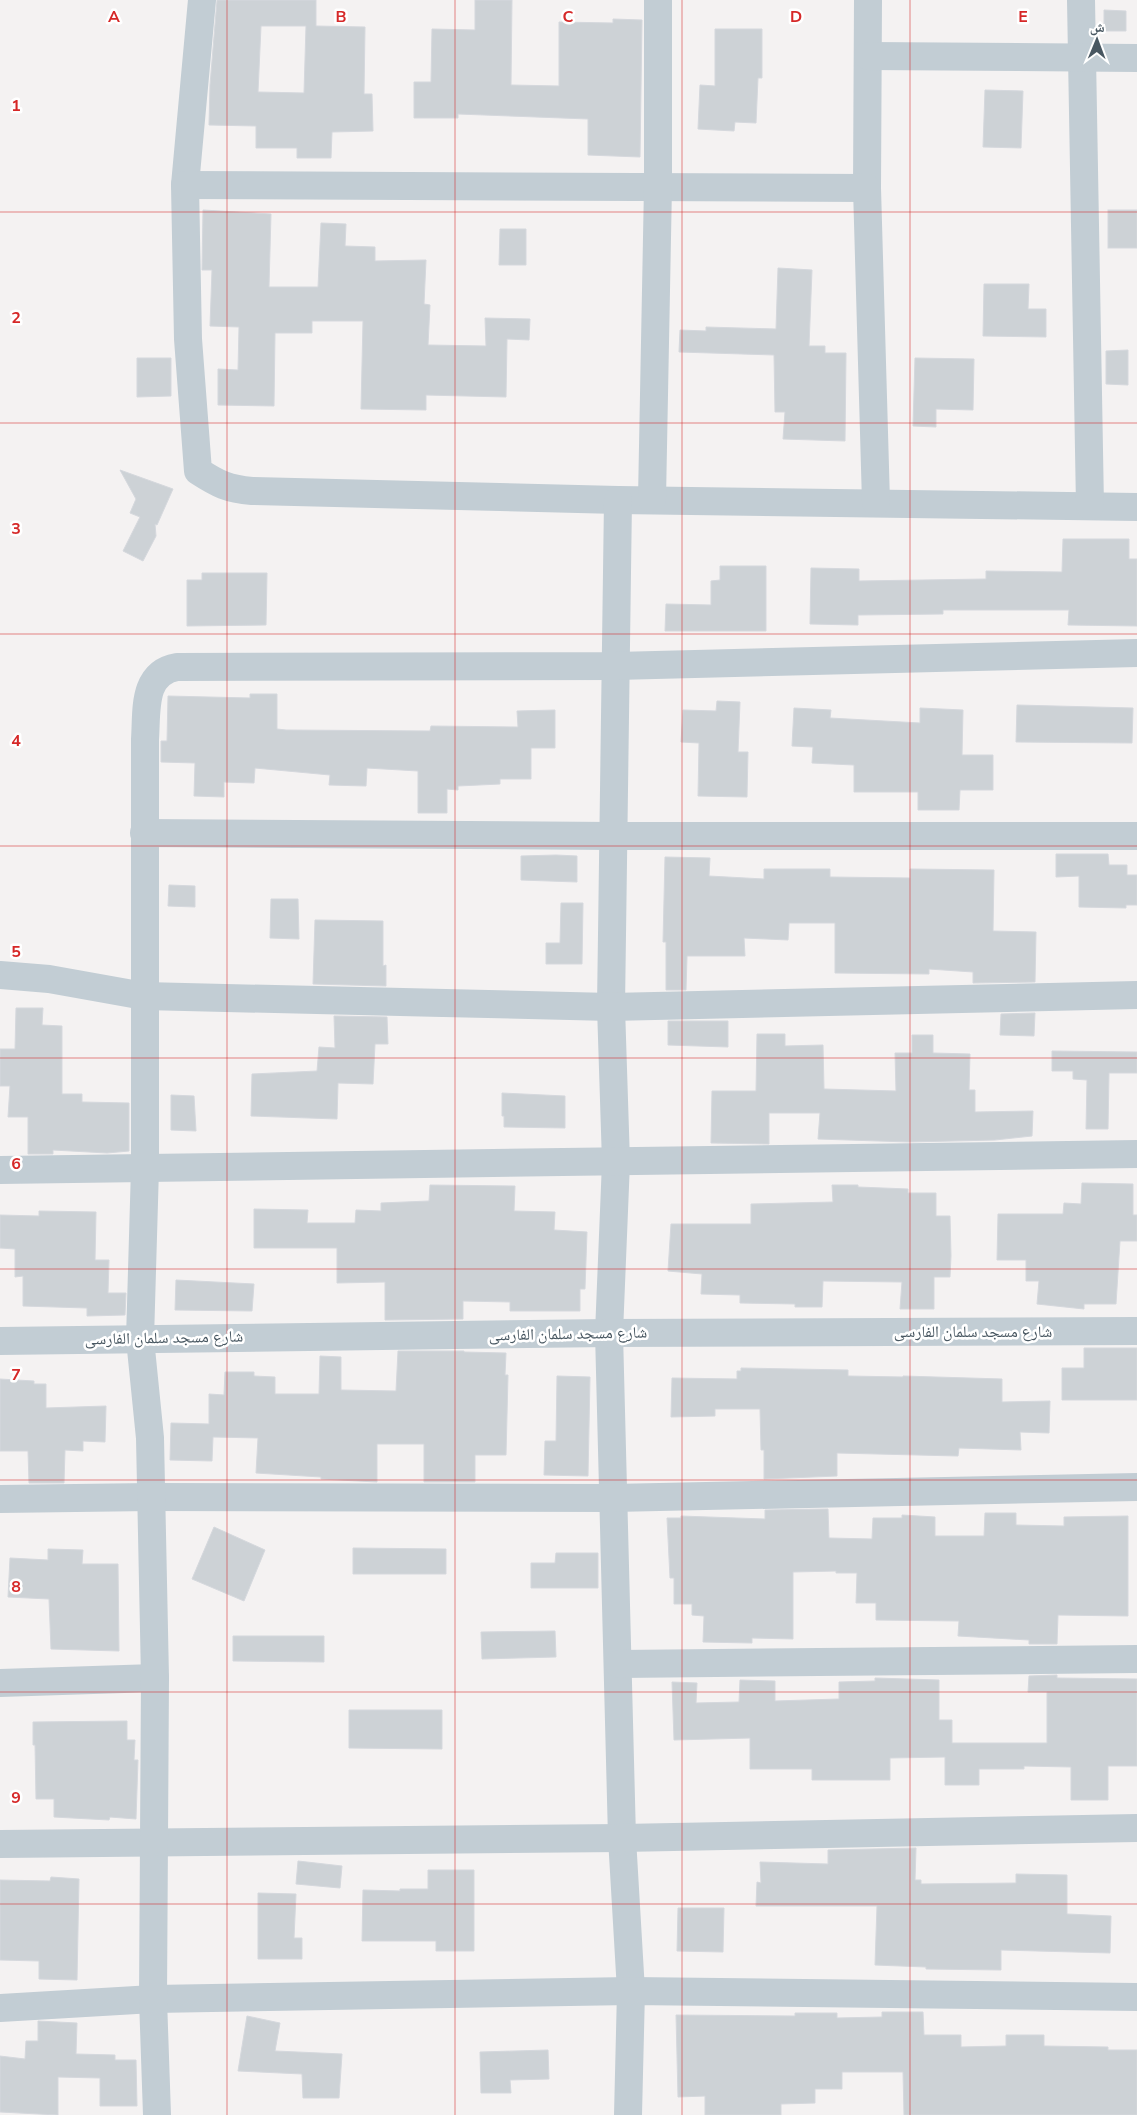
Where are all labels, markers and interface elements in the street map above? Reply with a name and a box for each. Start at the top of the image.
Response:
text: A [108,6,120,28]
text: B [335,6,347,28]
text: C [563,6,574,28]
text: D [790,6,802,28]
text: E [1018,6,1028,28]
north arrow [1072,15,1122,65]
text: ش [1090,18,1105,37]
text: 1 [11,95,21,117]
text: 2 [11,307,21,329]
text: 3 [11,518,21,540]
text: 4 [11,730,21,752]
text: 5 [11,941,21,963]
text: 6 [11,1153,21,1175]
street label: شارع مسجد سلمان الفارسى [894,1321,1052,1343]
street label: شارع مسجد سلمان الفارسى [489,1322,647,1346]
street label: شارع مسجد سلمان الفارسى [85,1326,243,1350]
text: 7 [11,1364,21,1386]
text: 8 [11,1576,21,1598]
text: 9 [11,1787,21,1809]

